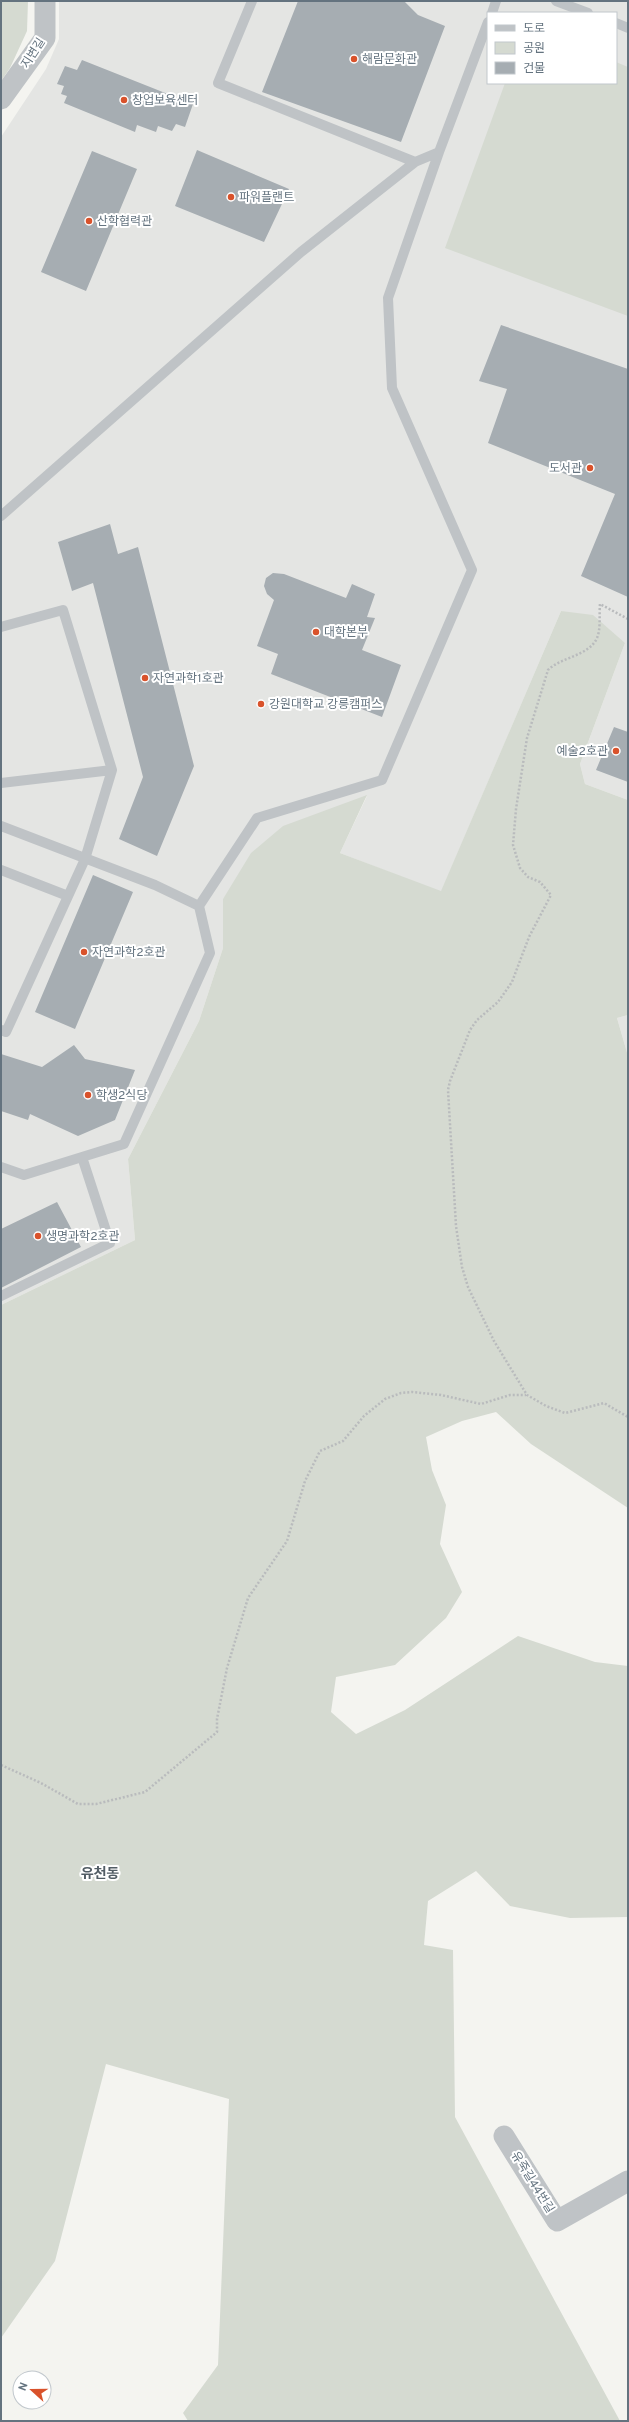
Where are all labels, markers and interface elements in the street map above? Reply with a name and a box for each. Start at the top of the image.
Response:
legend [487,12,617,84]
text: 도로 [523,21,545,37]
street label: 지변길 [18,35,50,72]
text: 공원 [523,41,545,57]
place label: 해람문화관 [362,52,417,68]
marker: 해람문화관 [349,54,359,64]
text: 건물 [523,61,545,77]
place label: 창업보육센터 [132,93,198,109]
marker: 창업보육센터 [119,95,129,105]
place label: 파워플랜트 [239,190,294,206]
marker: 파워플랜트 [226,192,236,202]
place label: 산학협력관 [97,214,152,230]
marker: 산학협력관 [84,216,94,226]
place label: 도서관 [549,461,582,477]
marker: 도서관 [585,463,595,473]
place label: 대학본부 [324,625,368,641]
marker: 대학본부 [311,627,321,637]
place label: 자연과학1호관 [153,671,224,687]
marker: 자연과학1호관 [140,673,150,683]
place label: 강원대학교 강릉캠퍼스 [269,697,382,713]
marker: 강원대학교 강릉캠퍼스 [256,699,266,709]
place label: 예술2호관 [556,744,608,760]
marker: 예술2호관 [611,746,621,756]
place label: 자연과학2호관 [92,945,166,961]
marker: 자연과학2호관 [79,947,89,957]
place label: 학생2식당 [96,1088,148,1104]
marker: 학생2식당 [83,1090,93,1100]
place label: 생명과학2호관 [46,1229,120,1245]
marker: 생명과학2호관 [33,1231,43,1241]
district label: 유천동 [81,1865,119,1883]
street label: 유죽길44번길 [507,2149,558,2216]
north arrow [12,2370,52,2410]
text: N [16,2381,32,2393]

